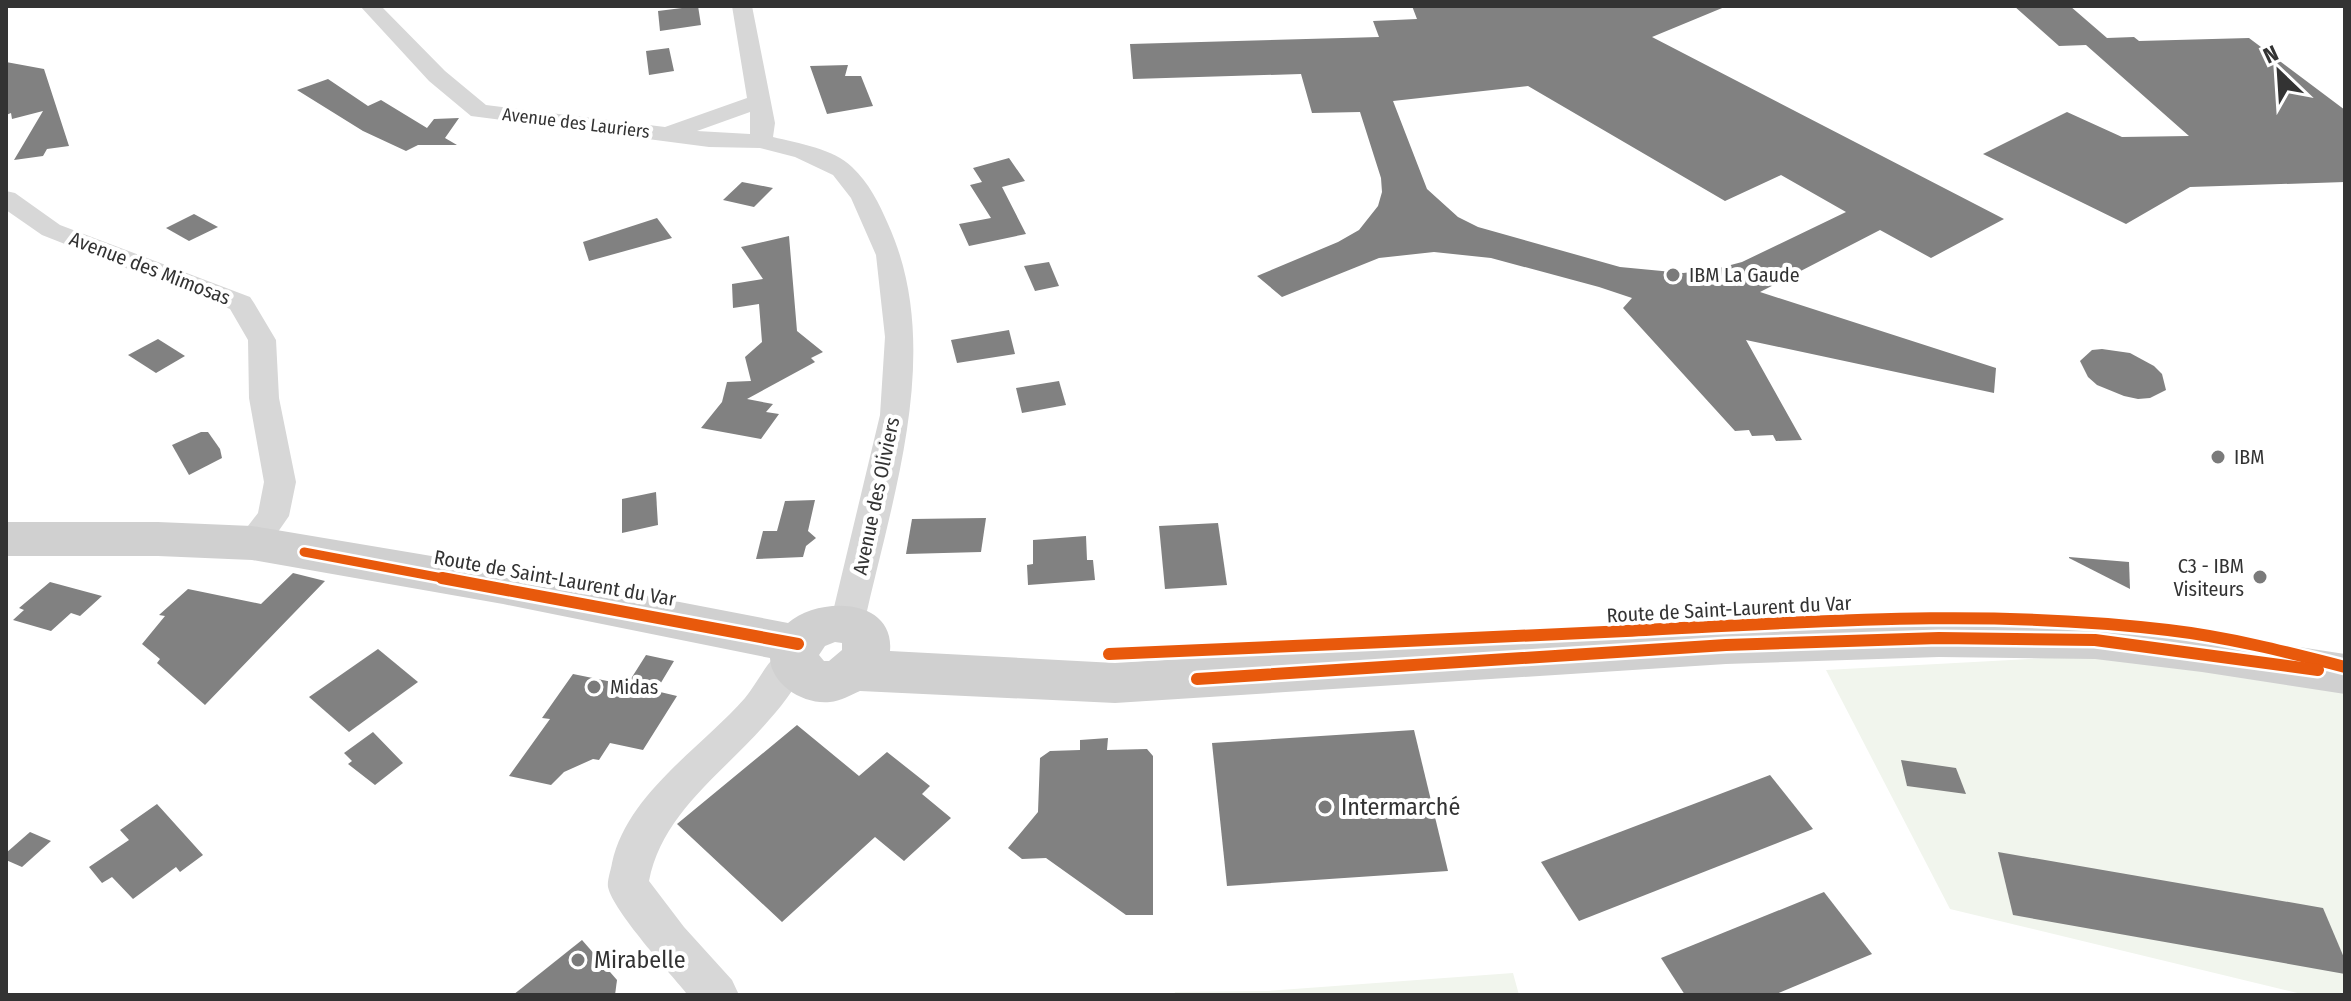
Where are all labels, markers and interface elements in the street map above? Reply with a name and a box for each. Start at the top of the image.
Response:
north arrow [2239,32,2319,112]
text: N [2259,39,2282,69]
street label: Avenue des Lauriers [501,103,651,143]
street label: Avenue des Mimosas [66,226,234,310]
place label: IBM La Gaude [1689,263,1800,287]
marker: IBM La Gaude [1664,266,1682,284]
street label: Avenue des Oliviers [848,415,904,577]
place label: IBM [2234,445,2264,469]
marker: IBM [2209,448,2227,466]
street label: Route de Saint-Laurent du Var [432,545,678,611]
place label: C3 - IBM Visiteurs [2173,554,2244,601]
marker: C3 - IBM Visiteurs [2251,568,2269,586]
street label: Route de Saint-Laurent du Var [1606,591,1852,627]
place label: Midas [610,675,658,699]
marker: Midas [585,678,603,696]
place label: Intermarché [1341,793,1460,821]
marker: Intermarché [1316,798,1334,816]
place label: Mirabelle [594,946,686,974]
marker: Mirabelle [569,951,587,969]

